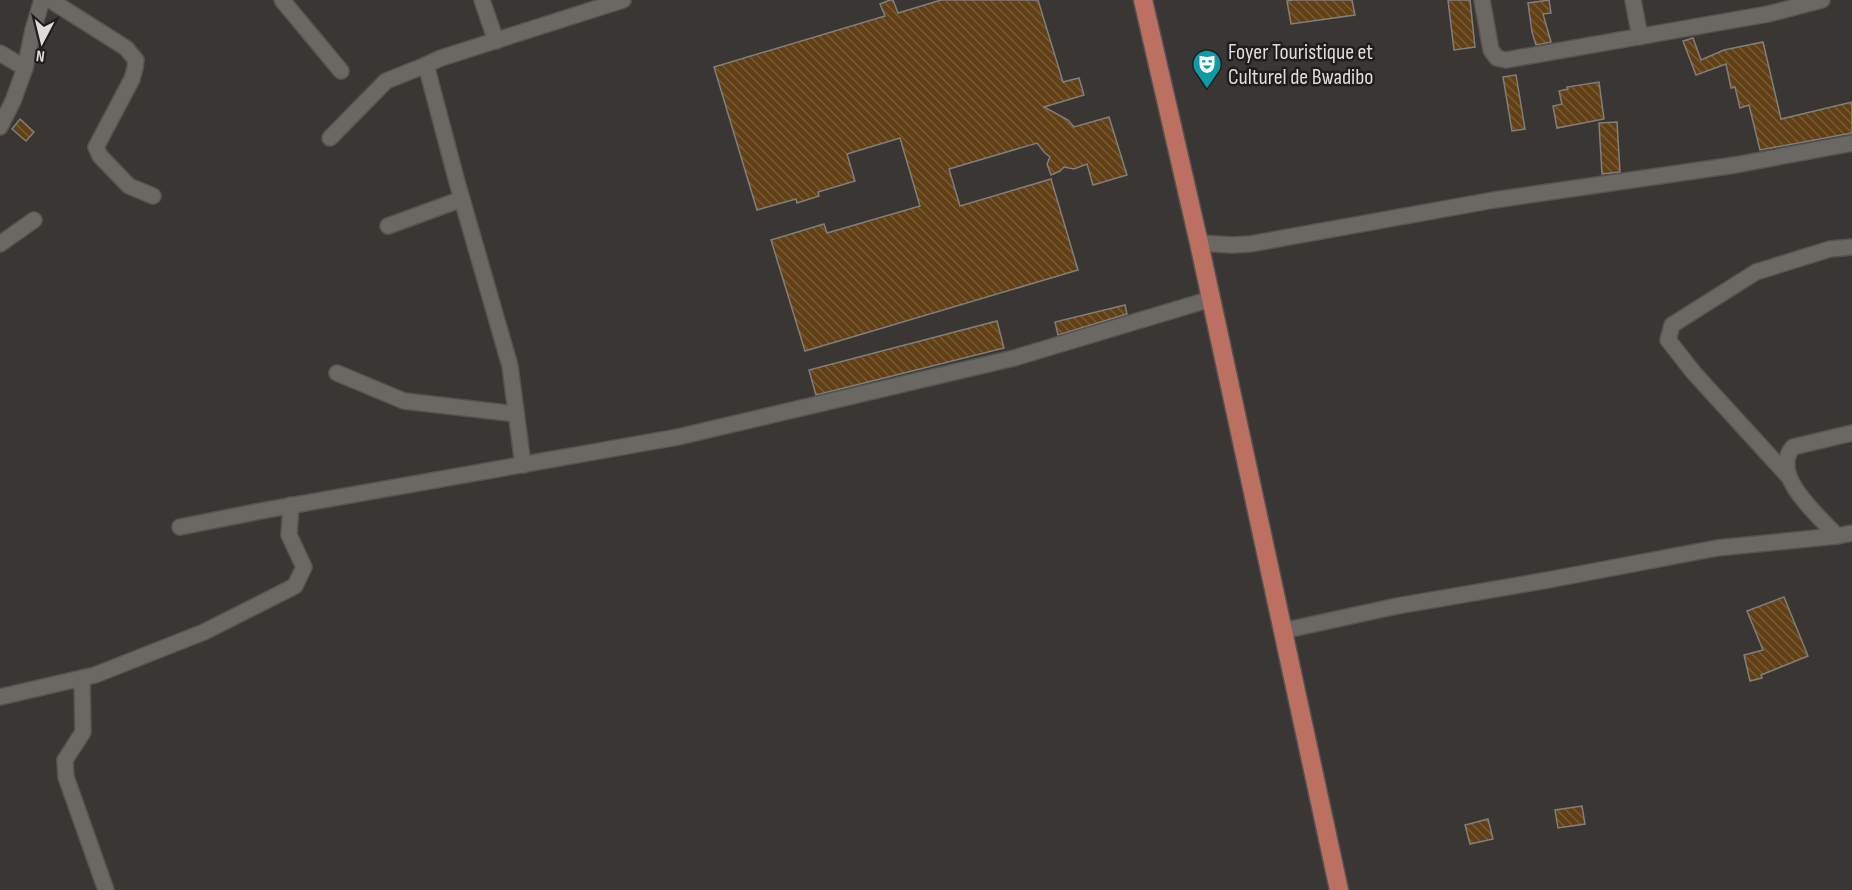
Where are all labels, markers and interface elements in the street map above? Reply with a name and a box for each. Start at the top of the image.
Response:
north arrow [12,12,72,72]
place label: Foyer Touristique et Culturel de Bwadibo [1228,39,1373,91]
text: N [35,45,46,65]
theatre icon: Foyer Touristique et Culturel de Bwadibo [1191,48,1223,90]

